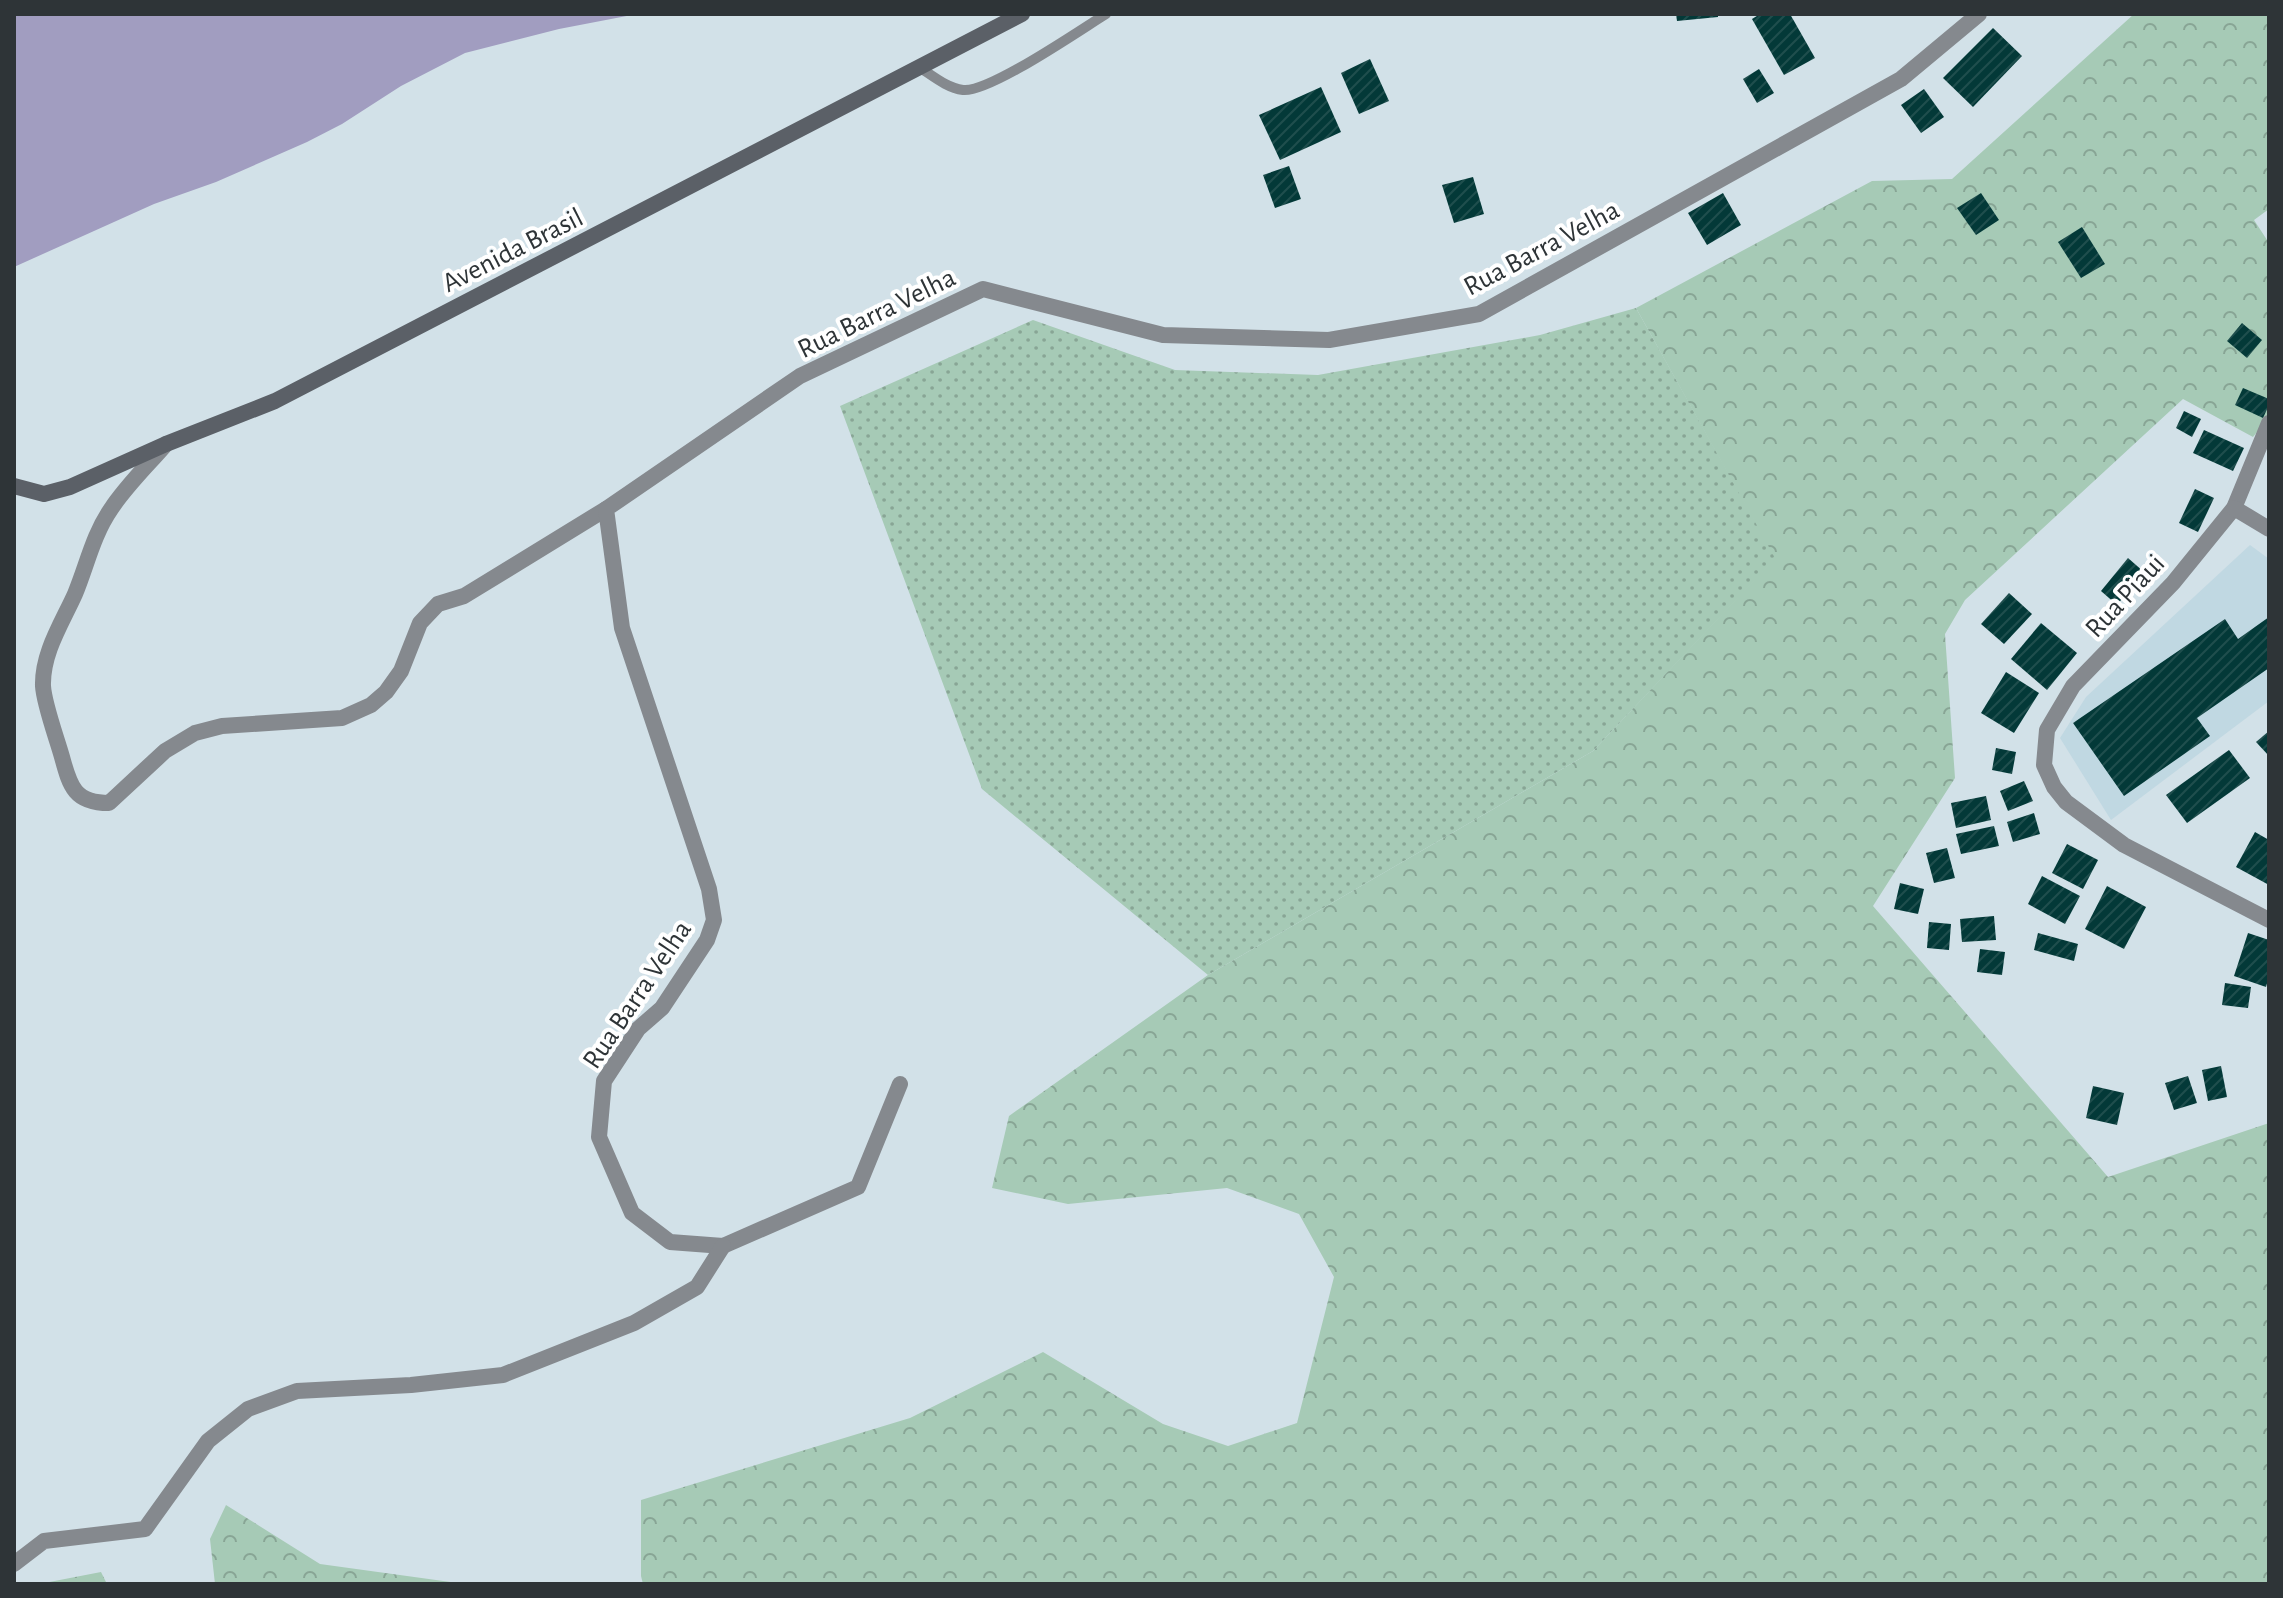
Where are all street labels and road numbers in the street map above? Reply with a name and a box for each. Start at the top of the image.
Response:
street label: Rua Barra Velha [1460,196,1624,301]
street label: Avenida Brasil [438,203,588,298]
street label: Rua Barra Velha [794,264,960,364]
street label: Rua Piaui [2080,549,2171,643]
street label: Rua Barra Velha [578,916,697,1074]

